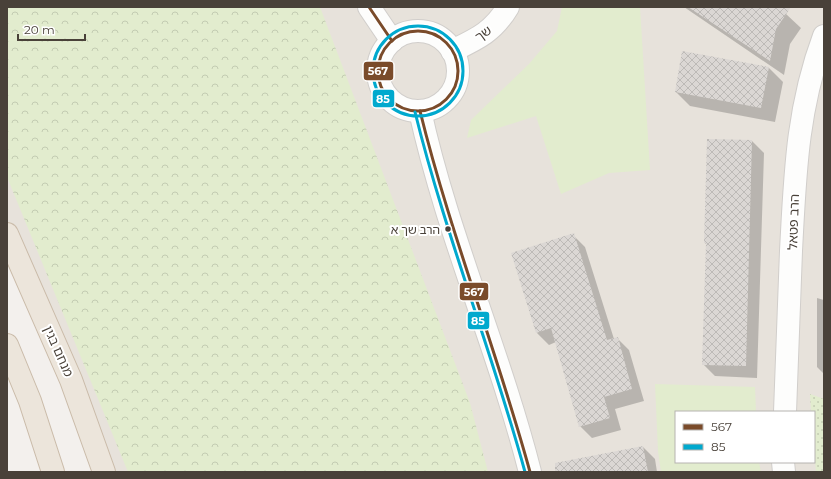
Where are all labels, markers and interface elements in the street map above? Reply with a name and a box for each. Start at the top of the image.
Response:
scale bar [18,16,85,42]
text: 20 m [24,22,55,37]
street label: שך [472,22,494,44]
line badge: 567 [363,61,394,81]
text: 567 [368,64,388,78]
line badge: 85 [372,89,395,108]
text: 85 [376,92,390,106]
street label: הרב פטאל [784,194,802,250]
place label: הרב שך א [391,222,440,237]
marker: הרב שך א [443,224,453,234]
line badge: 567 [459,282,489,301]
text: 567 [464,285,484,299]
line badge: 85 [467,311,490,330]
text: 85 [471,314,485,328]
street label: מנחם בגין [41,323,78,379]
legend [675,411,815,463]
text: 567 [711,419,732,434]
text: 85 [711,439,726,454]

